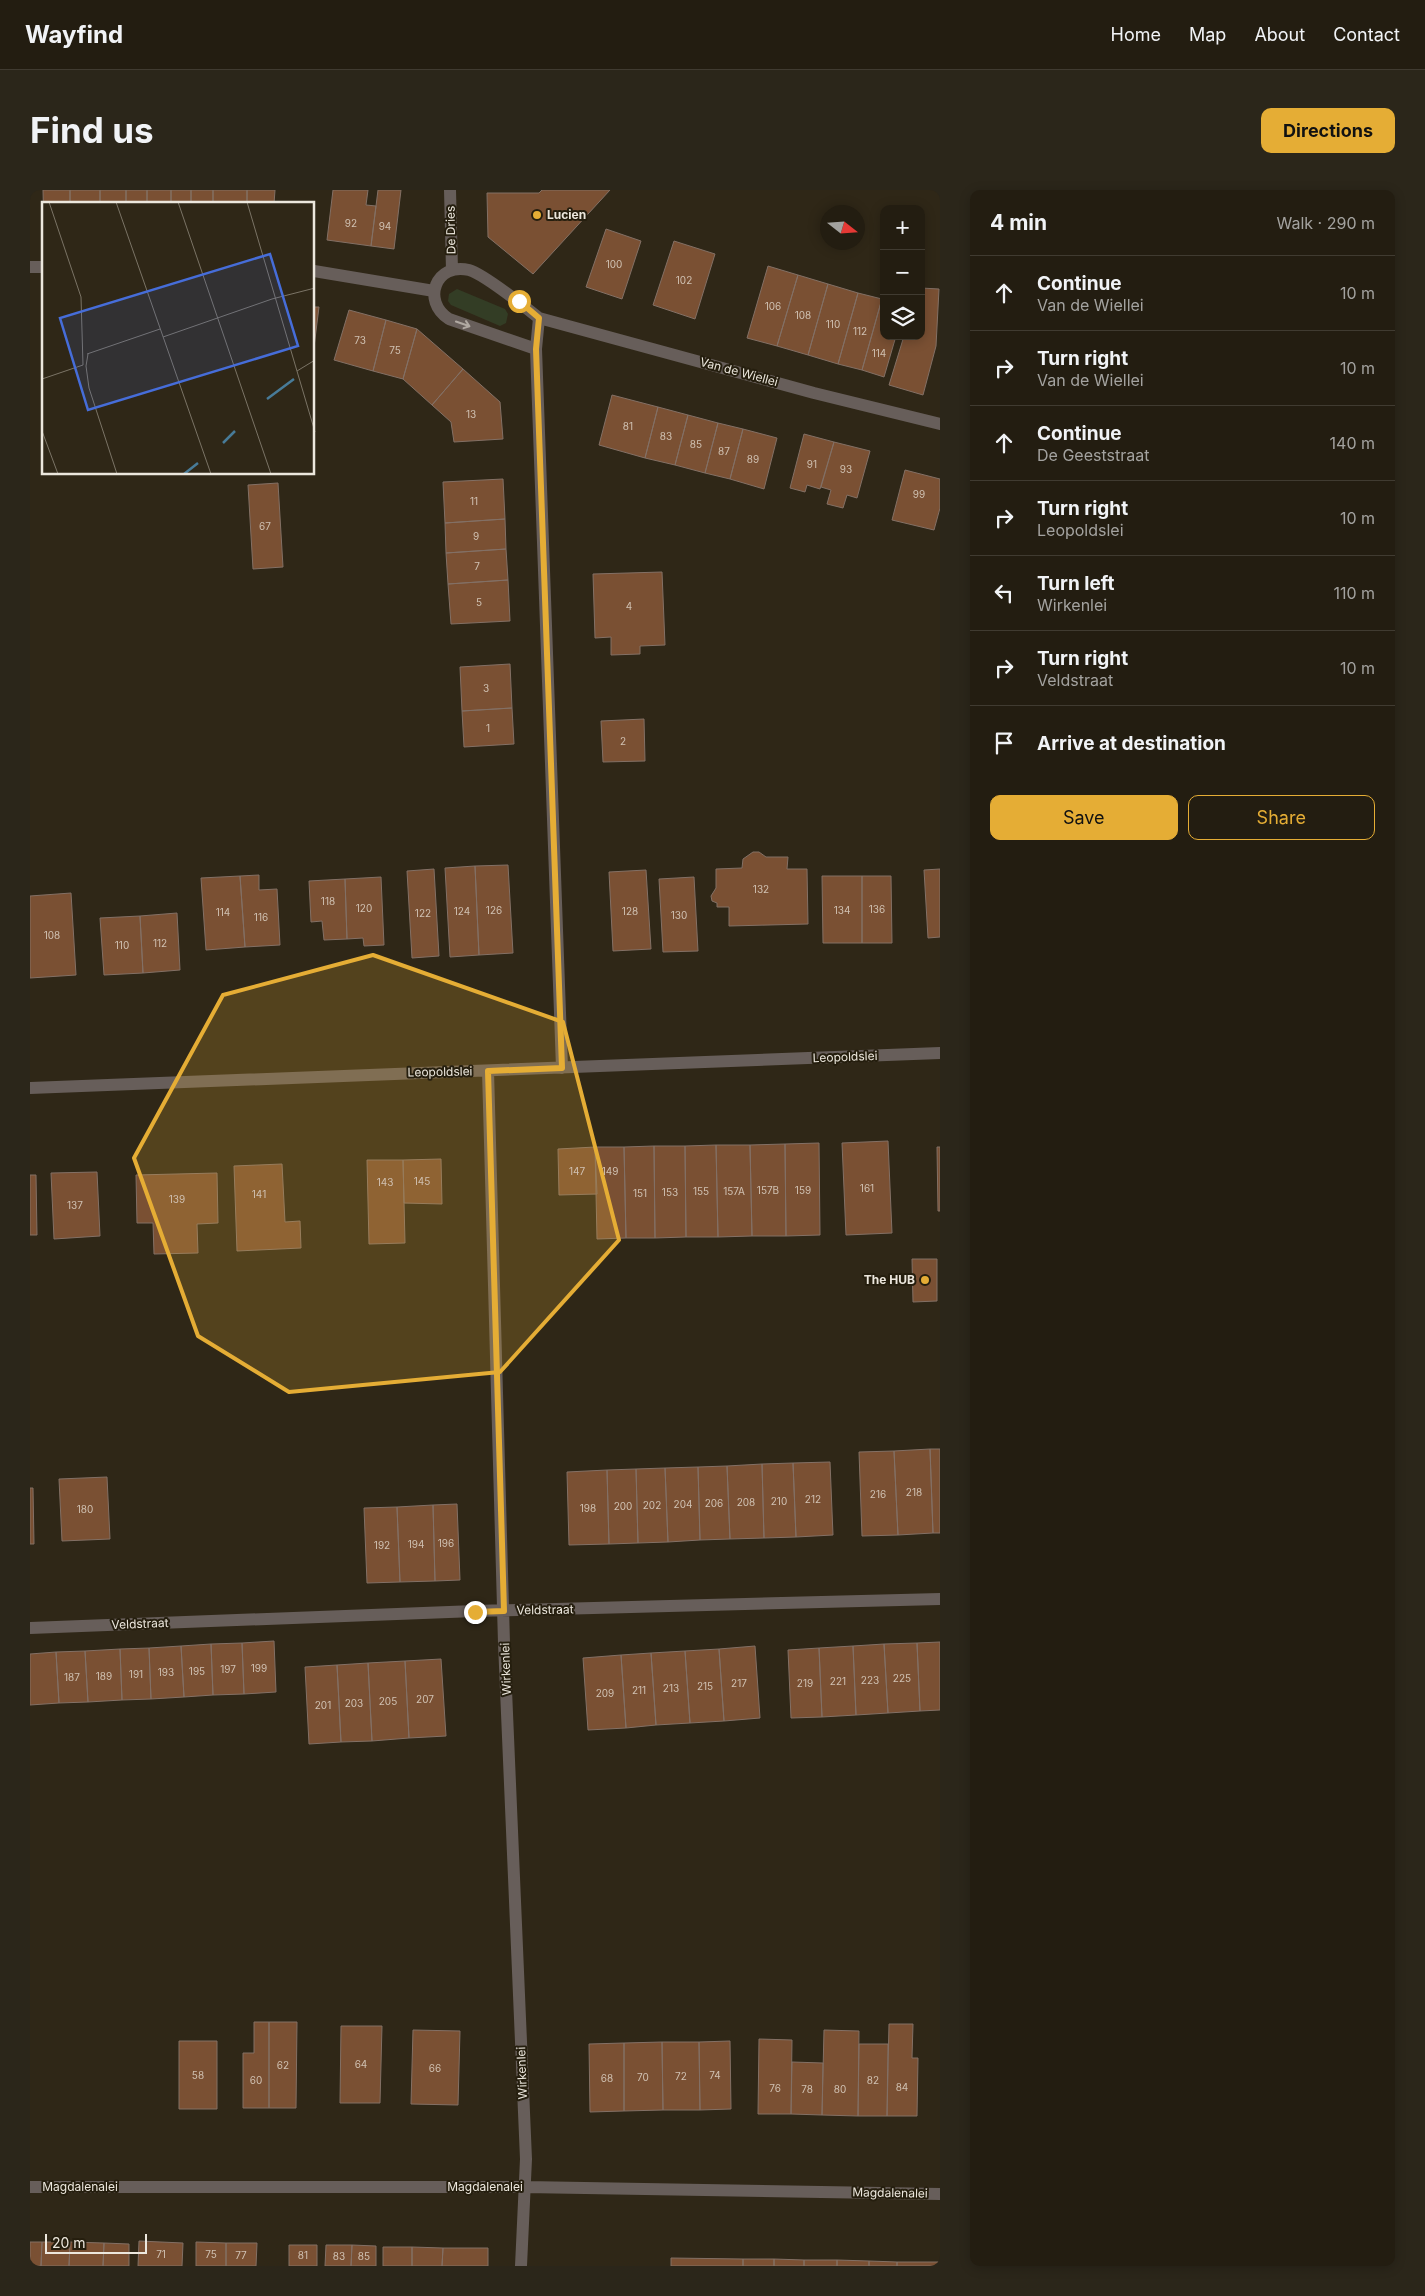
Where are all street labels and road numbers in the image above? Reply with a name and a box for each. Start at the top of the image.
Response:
street label: De Dries [443,206,458,254]
street label: Van de Wiellei [699,354,780,389]
street label: Leopoldslei [812,1048,878,1065]
street label: Leopoldslei [407,1063,473,1080]
street label: Veldstraat [516,1602,574,1617]
street label: Veldstraat [111,1615,169,1632]
street label: Wirkenlei [497,1642,514,1696]
street label: Wirkenlei [513,2046,530,2100]
street label: Magdalenalei [42,2179,118,2194]
street label: Magdalenalei [447,2179,523,2194]
street label: Magdalenalei [852,2184,928,2201]

